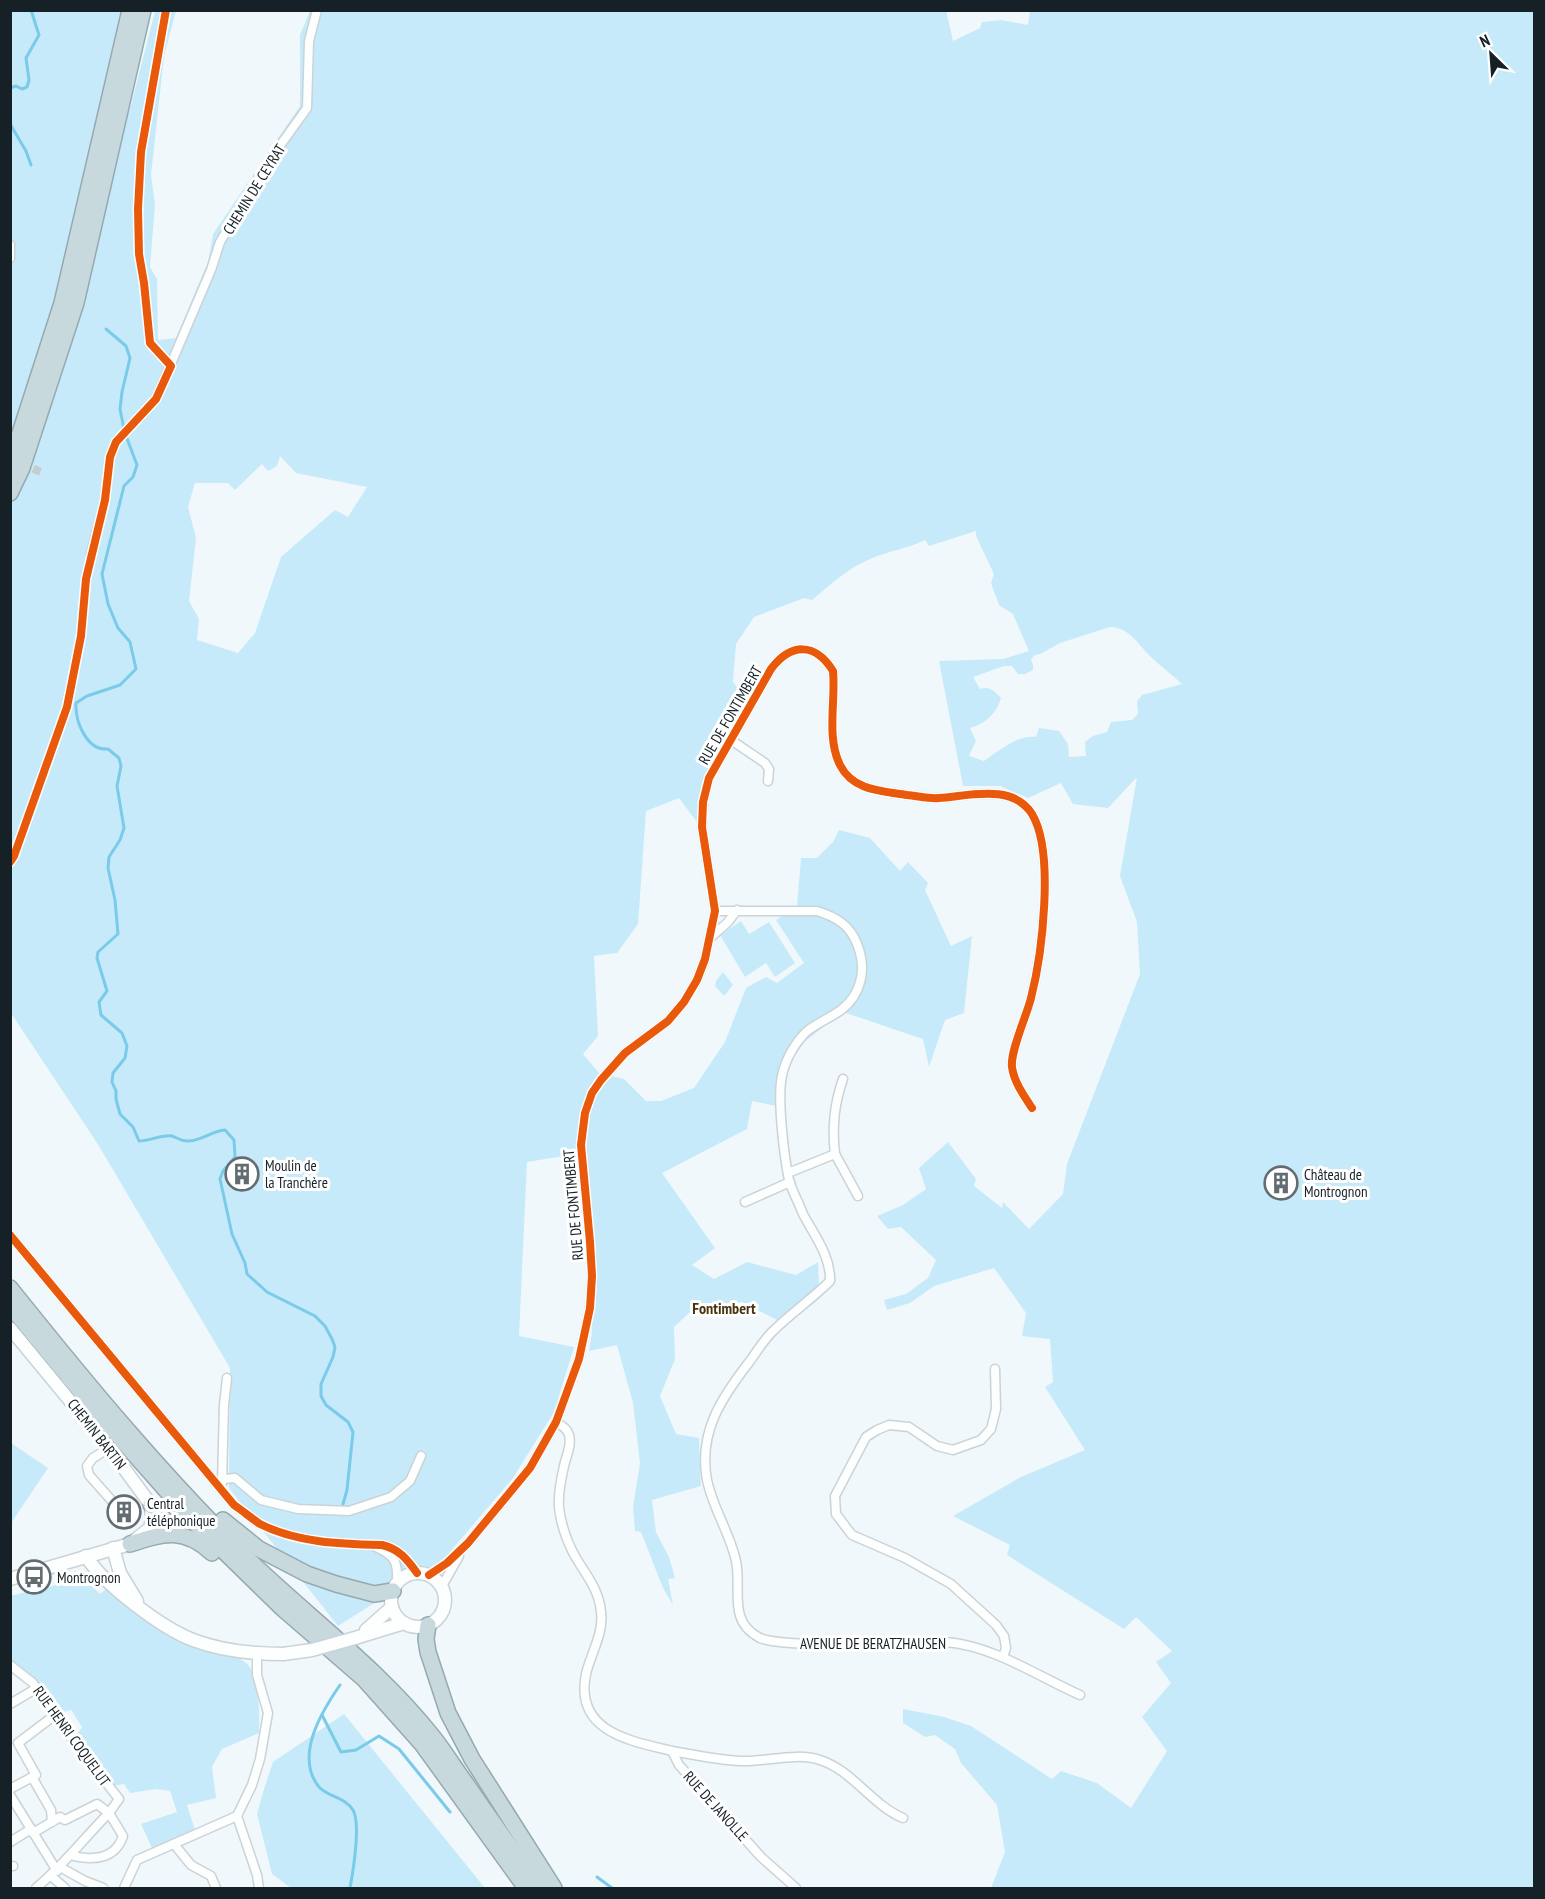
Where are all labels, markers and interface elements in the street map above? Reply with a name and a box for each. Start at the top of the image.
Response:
north arrow [1461,24,1521,84]
text: N [1477,30,1493,51]
street label: CHEMIN DE CEYRAT [219,140,290,238]
street label: RUE DE FONTIMBERT [694,662,766,768]
street label: RUE DE FONTIMBERT [559,1149,587,1261]
building icon: Moulin de la Tranchère [224,1156,260,1192]
place label: Moulin de la Tranchère [265,1156,328,1192]
building icon: Château de Montrognon [1263,1165,1299,1201]
place label: Château de Montrognon [1304,1165,1367,1201]
district label: Fontimbert [692,1298,756,1318]
street label: CHEMIN BARTIN [63,1395,131,1473]
building icon: Central téléphonique [106,1494,142,1530]
place label: Central téléphonique [147,1494,216,1530]
bus stop icon: Montrognon [16,1559,52,1595]
place label: Montrognon [57,1568,120,1587]
street label: AVENUE DE BERATZHAUSEN [800,1634,946,1653]
street label: RUE HENRI COQUELUT [29,1682,115,1790]
street label: RUE DE JANOLLE [679,1767,753,1845]

